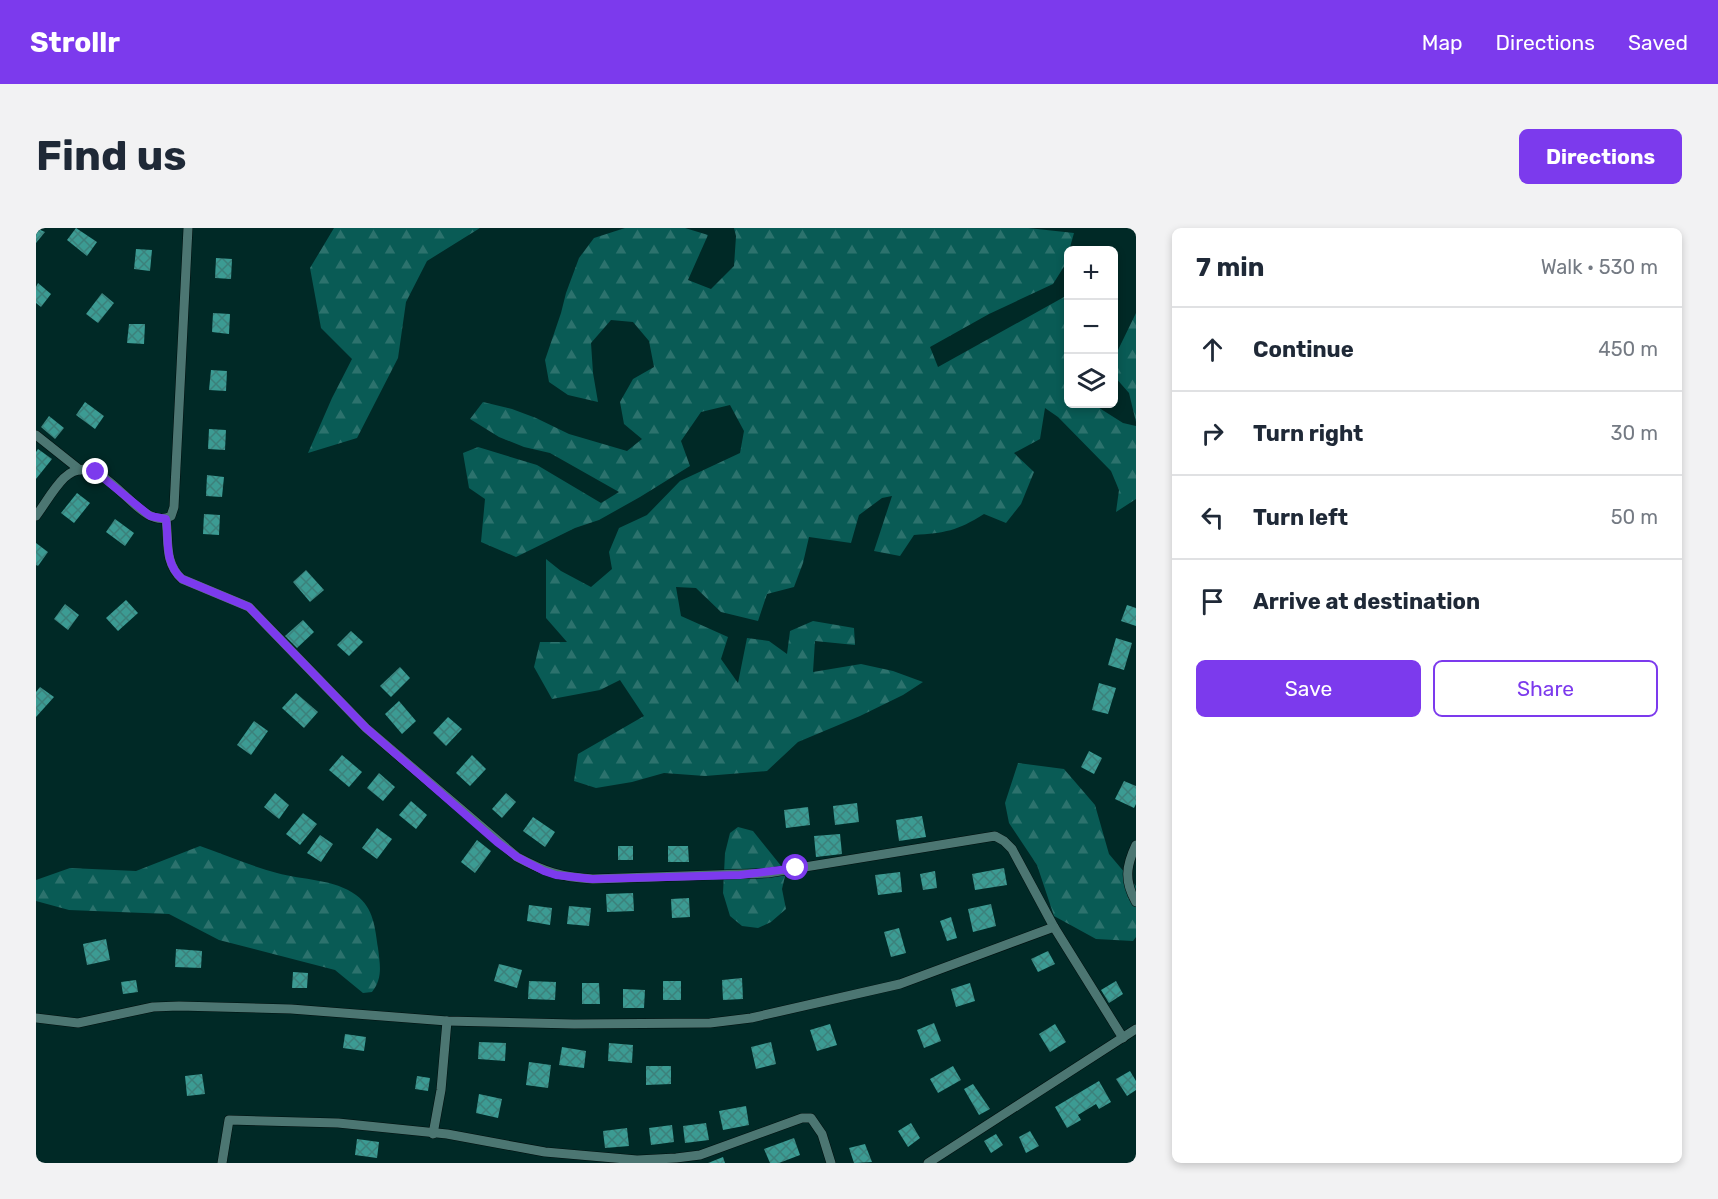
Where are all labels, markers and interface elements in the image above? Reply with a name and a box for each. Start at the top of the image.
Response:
text: Strollr [30,26,120,59]
text: Map [1422,30,1463,55]
text: Directions [1496,30,1595,55]
text: Saved [1628,30,1688,55]
button: Directions [1519,129,1682,184]
text: Find us [36,131,187,181]
map controls [1064,246,1118,408]
button: + [1064,246,1118,300]
text: 7 min [1196,252,1264,283]
text: Walk · 530 m [1541,255,1658,279]
button: − [1064,300,1118,354]
icon: ahead [1196,333,1229,366]
text: Continue [1253,336,1354,363]
text: 450 m [1598,337,1658,361]
button: layers [1064,354,1118,408]
icon: right [1196,417,1229,450]
text: Turn right [1253,420,1363,447]
text: 30 m [1611,421,1658,445]
route end [82,458,108,484]
icon: left [1196,501,1229,534]
text: Turn left [1253,504,1348,531]
text: 50 m [1611,505,1658,529]
icon: arrive [1196,585,1229,618]
text: Arrive at destination [1253,588,1480,615]
button: Save [1196,660,1421,717]
button: Share [1433,660,1658,717]
route start [782,854,808,880]

